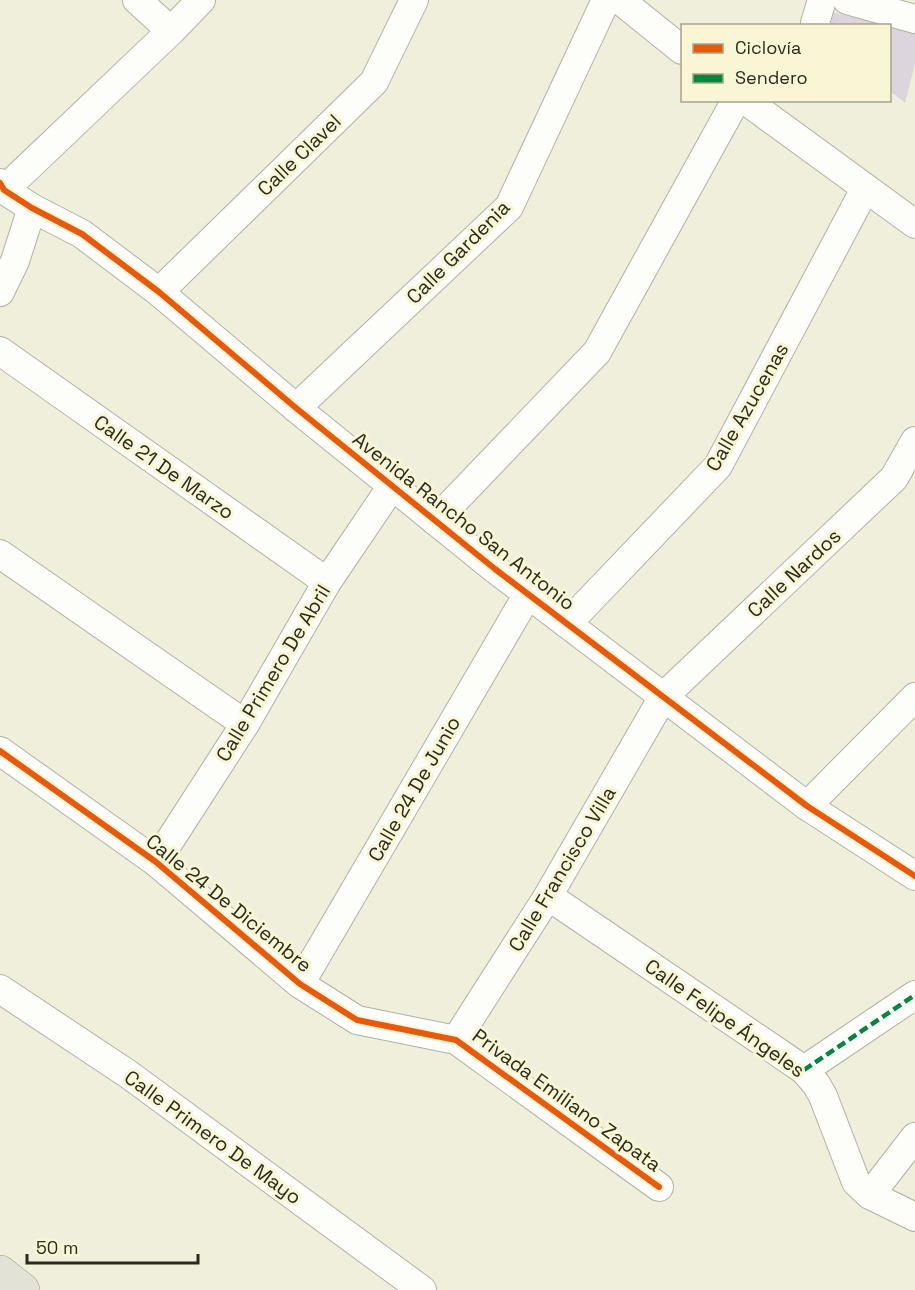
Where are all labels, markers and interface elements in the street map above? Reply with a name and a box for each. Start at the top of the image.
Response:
legend [681,24,891,102]
text: Ciclovía [735,36,801,59]
text: Sendero [735,66,808,89]
street label: Calle Clavel [252,109,346,201]
street label: Calle Gardenia [401,195,515,309]
street label: Calle Azucenas [700,338,794,476]
street label: Calle 21 De Marzo [89,409,239,525]
street label: Avenida Rancho San Antonio [347,426,581,616]
street label: Calle Nardos [742,523,846,623]
street label: Calle Primero De Abril [210,580,336,766]
street label: Calle 24 De Junio [362,712,466,866]
street label: Calle Francisco Villa [502,782,622,956]
street label: Calle 24 De Diciembre [141,828,317,978]
street label: Calle Felipe Ángeles [640,953,810,1083]
street label: Privada Emiliano Zapata [467,1023,667,1177]
street label: Calle Primero De Mayo [119,1064,307,1210]
scale bar [27,1227,198,1265]
text: 50 m [36,1236,78,1259]

